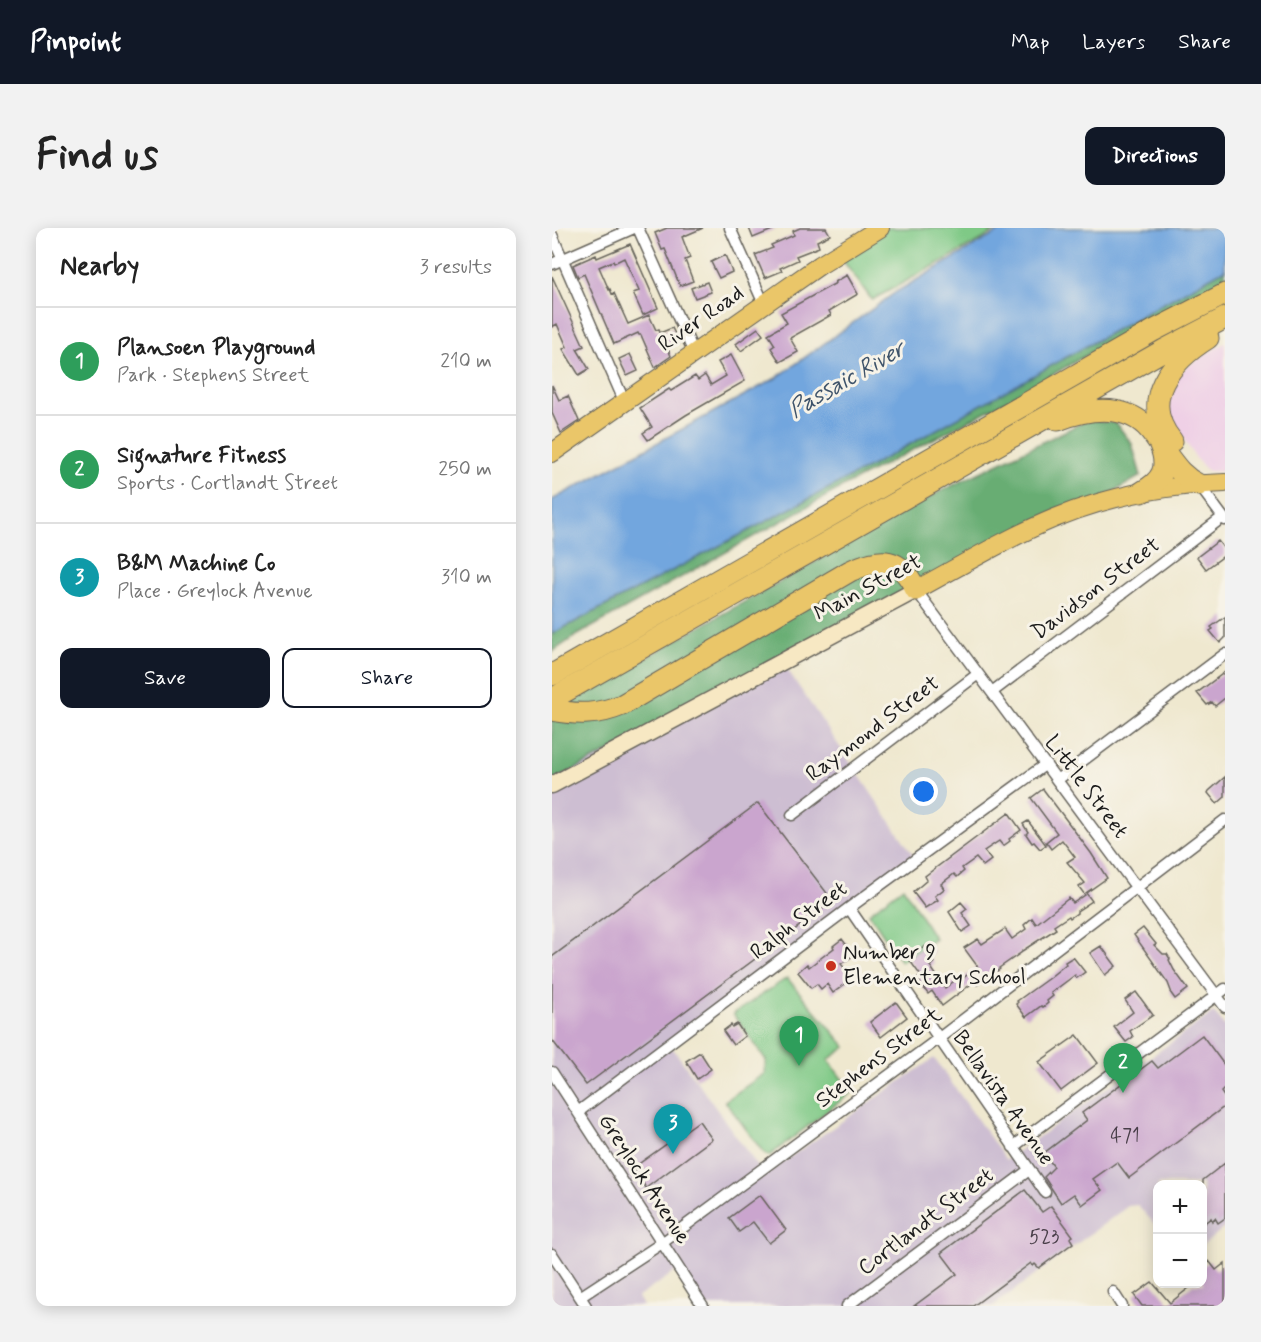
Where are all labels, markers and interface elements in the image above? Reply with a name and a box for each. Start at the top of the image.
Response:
text: Pinpoint [30,24,121,61]
text: Map [1011,28,1049,56]
text: Layers [1082,28,1145,56]
text: Share [1178,28,1231,56]
button: Directions [1085,127,1225,185]
text: Find us [36,129,158,184]
text: Nearby [60,250,139,284]
text: 3 results [420,254,492,281]
street label: River Road [653,279,749,359]
water label: Passaic River [783,333,913,426]
text: Plansoen Playground [117,334,315,362]
text: 1 [75,348,84,375]
text: 210 m [440,348,492,375]
text: Park · Stephens Street [117,362,309,389]
text: Signature Fitness [117,442,286,470]
text: 2 [75,456,84,483]
text: 250 m [438,456,492,483]
text: Sports · Cortlandt Street [117,470,338,497]
street label: Davidson Street [1026,531,1166,647]
street label: Main Street [809,548,927,628]
text: B&M Machine Co [117,550,275,578]
text: 3 [75,564,84,591]
text: 310 m [441,564,492,591]
text: Place · Greylock Avenue [117,578,313,605]
button: Save [60,648,270,708]
button: Share [282,648,492,708]
street label: Raymond Street [801,670,945,788]
street label: Little Street [1038,730,1134,844]
your location [909,777,938,806]
street label: Ralph Street [745,875,853,967]
place label: Number 9 Elementary School [843,939,1026,992]
marker: Number 9 Elementary School [824,959,838,973]
street label: Stephens Street [810,1001,948,1115]
pin: 1 [780,1016,818,1066]
street label: Bellavista Avenue [946,1025,1060,1171]
pin: 2 [1104,1044,1142,1093]
pin: 3 [654,1104,692,1154]
street label: Greylock Avenue [591,1109,697,1249]
house number: 471 [1110,1123,1140,1150]
street label: Cortlandt Street [853,1162,999,1282]
map controls [1153,1180,1207,1288]
button: + [1153,1180,1207,1234]
house number: 523 [1029,1224,1059,1251]
button: − [1153,1234,1207,1288]

